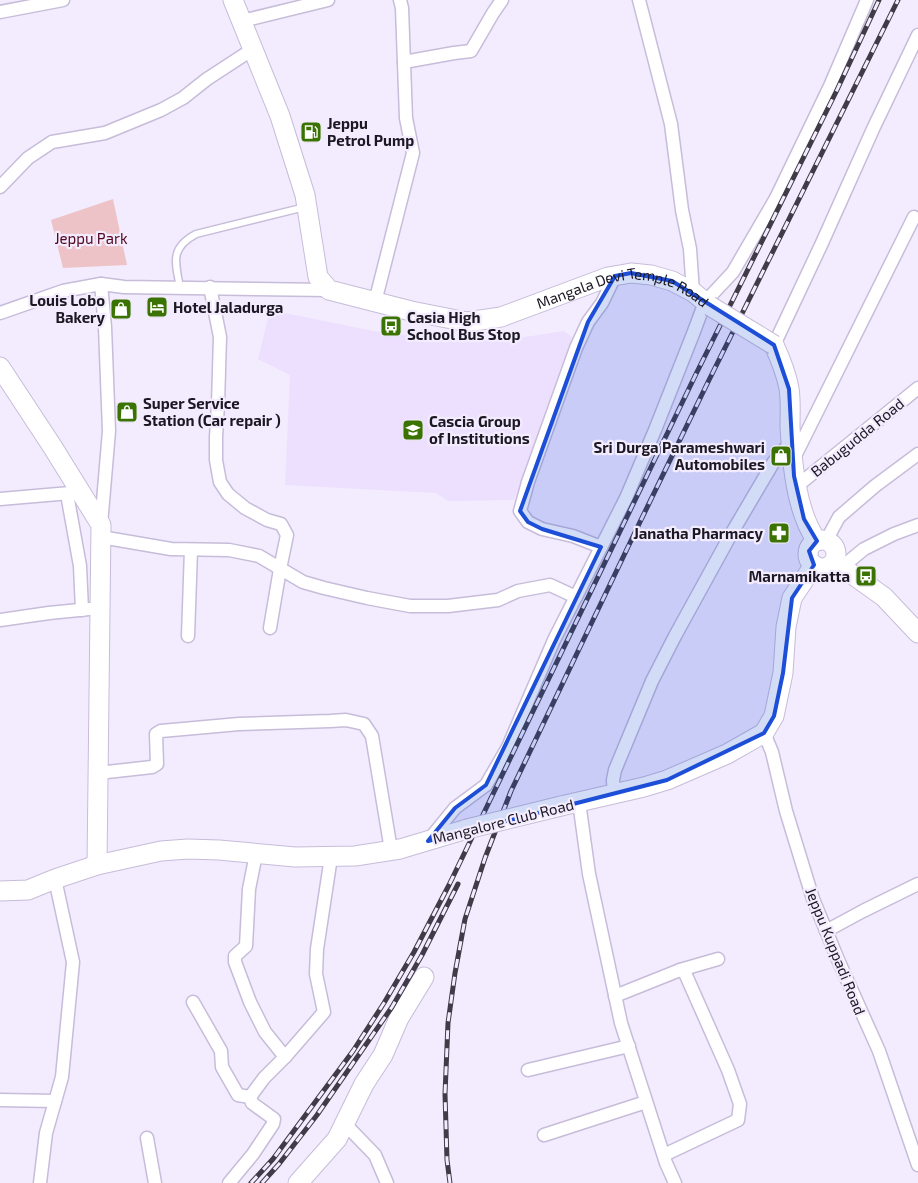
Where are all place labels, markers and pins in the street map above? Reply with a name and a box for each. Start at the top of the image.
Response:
place label: Jeppu Petrol Pump [327,114,414,149]
fuel station icon: Jeppu Petrol Pump [299,120,323,144]
place label: Louis Lobo Bakery [29,291,105,327]
hotel icon: Hotel Jaladurga [145,295,169,319]
shop icon: Louis Lobo Bakery [109,297,133,321]
place label: Hotel Jaladurga [173,298,283,316]
place label: Casia High School Bus Stop [407,308,520,343]
bus stop icon: Casia High School Bus Stop [379,314,403,338]
place label: Super Service Station (Car repair ) [143,394,281,429]
shop icon: Super Service Station (Car repair ) [115,400,139,424]
place label: Cascia Group of Institutions [429,412,530,447]
school or university icon: Cascia Group of Institutions [401,418,425,442]
place label: Sri Durga Parameshwari Automobiles [593,438,765,473]
shop icon: Sri Durga Parameshwari Automobiles [769,444,793,468]
pharmacy icon: Janatha Pharmacy [767,521,791,545]
place label: Janatha Pharmacy [633,524,764,543]
bus stop icon: Marnamikatta [854,564,878,588]
place label: Marnamikatta [749,567,850,585]

